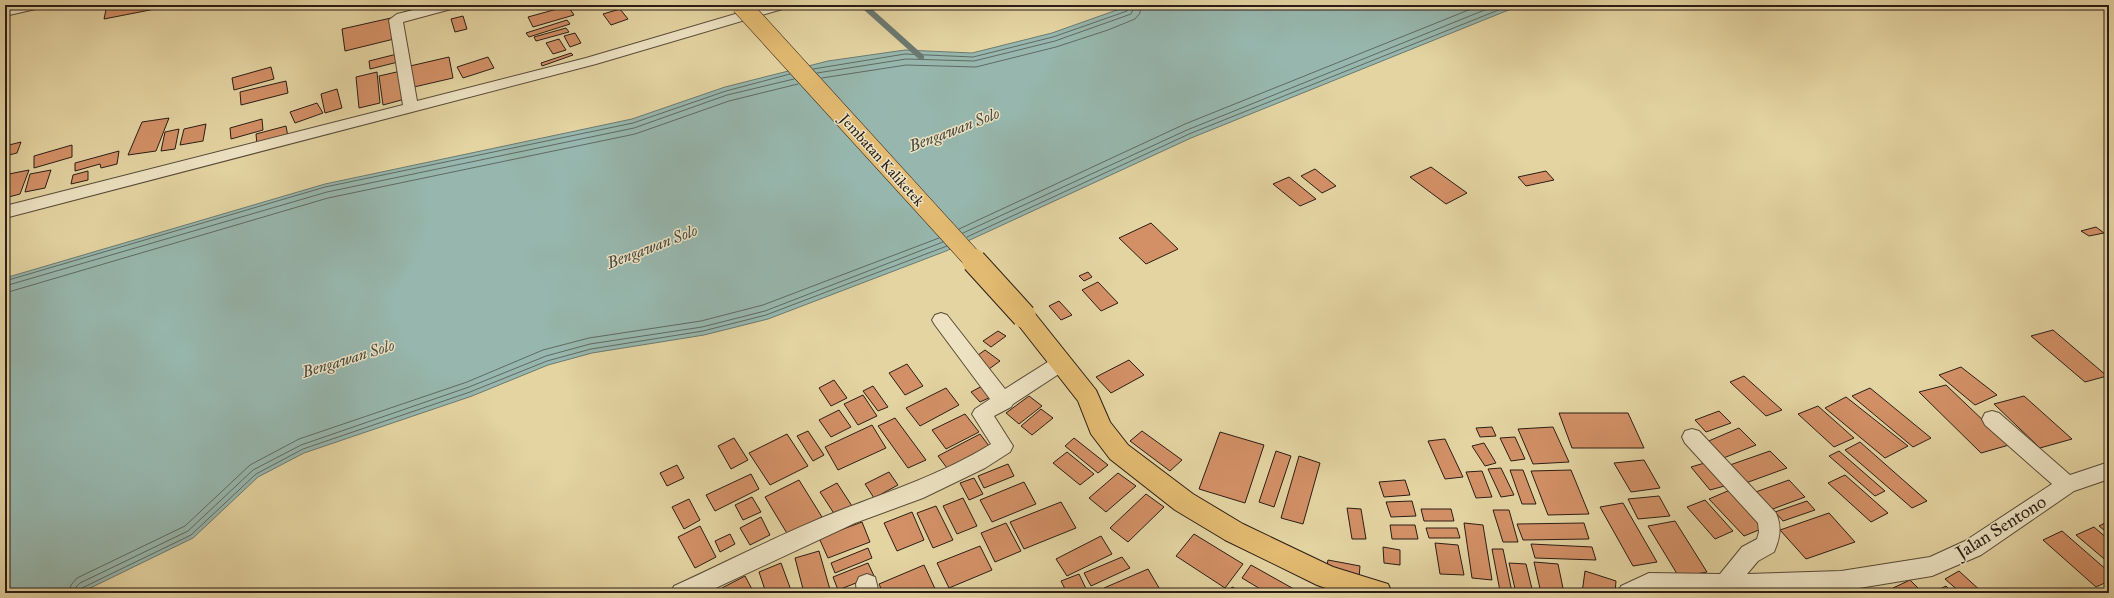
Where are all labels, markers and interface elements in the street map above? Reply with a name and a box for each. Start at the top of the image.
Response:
water label: Bengawan Solo [905,103,1002,156]
street label: Jembatan Kaliketek [834,109,928,211]
water label: Bengawan Solo [603,220,700,273]
water label: Bengawan Solo [299,335,397,382]
street label: Jalan Sentono [1950,490,2051,565]

